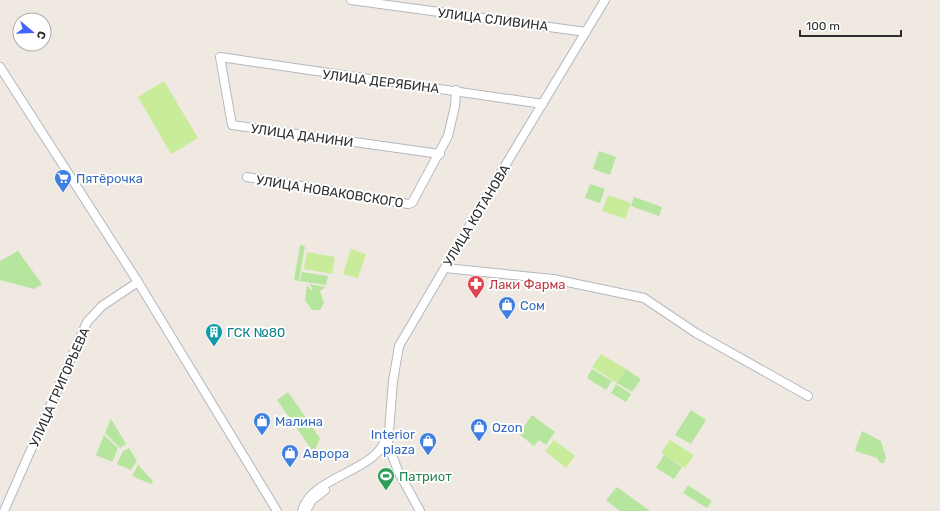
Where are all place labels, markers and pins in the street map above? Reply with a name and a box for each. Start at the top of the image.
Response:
supermarket icon: Пятёрочка [53,168,73,193]
place label: Пятёрочка [76,171,143,186]
pharmacy icon: Лаки Фарма [466,274,486,299]
place label: Лаки Фарма [489,277,566,292]
shop icon: Сом [497,295,517,320]
place label: Сом [520,298,545,313]
building icon: ГСК №80 [204,322,224,347]
place label: ГСК №80 [227,325,285,340]
shop icon: Малина [252,411,272,436]
place label: Малина [275,414,323,429]
shop icon: Ozon [469,417,489,442]
place label: Ozon [492,420,523,435]
place label: Interior plaza [371,427,415,457]
shop icon: Interior plaza [418,431,438,456]
shop icon: Аврора [280,443,300,468]
place label: Аврора [303,446,349,461]
sports icon: Патриот [376,466,396,491]
place label: Патриот [399,469,452,484]

